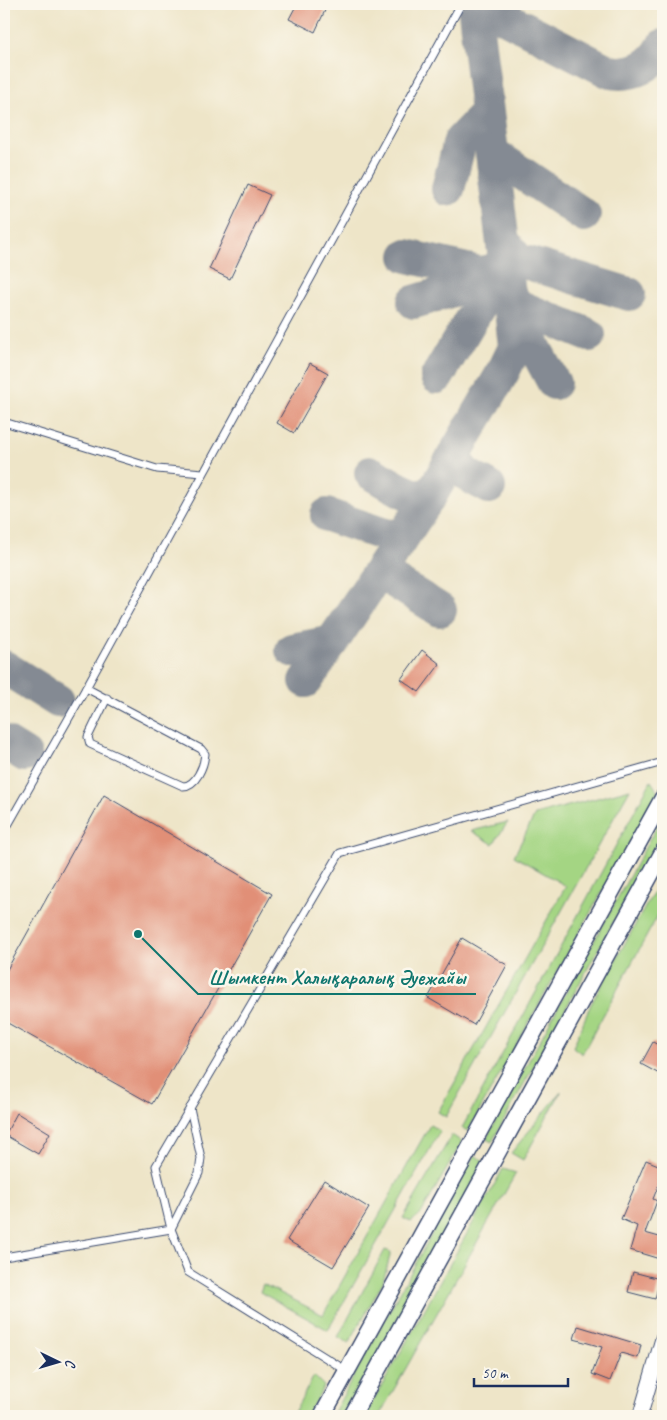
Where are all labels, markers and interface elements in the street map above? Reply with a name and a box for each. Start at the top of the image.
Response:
callout: Шымкент Халықаралық Әуежайы [198,958,476,994]
text: Шымкент Халықаралық Әуежайы [209,964,468,990]
north arrow [32,1338,82,1388]
scale bar [474,1355,568,1387]
text: С [61,1359,79,1369]
text: 50 m [482,1364,509,1383]

